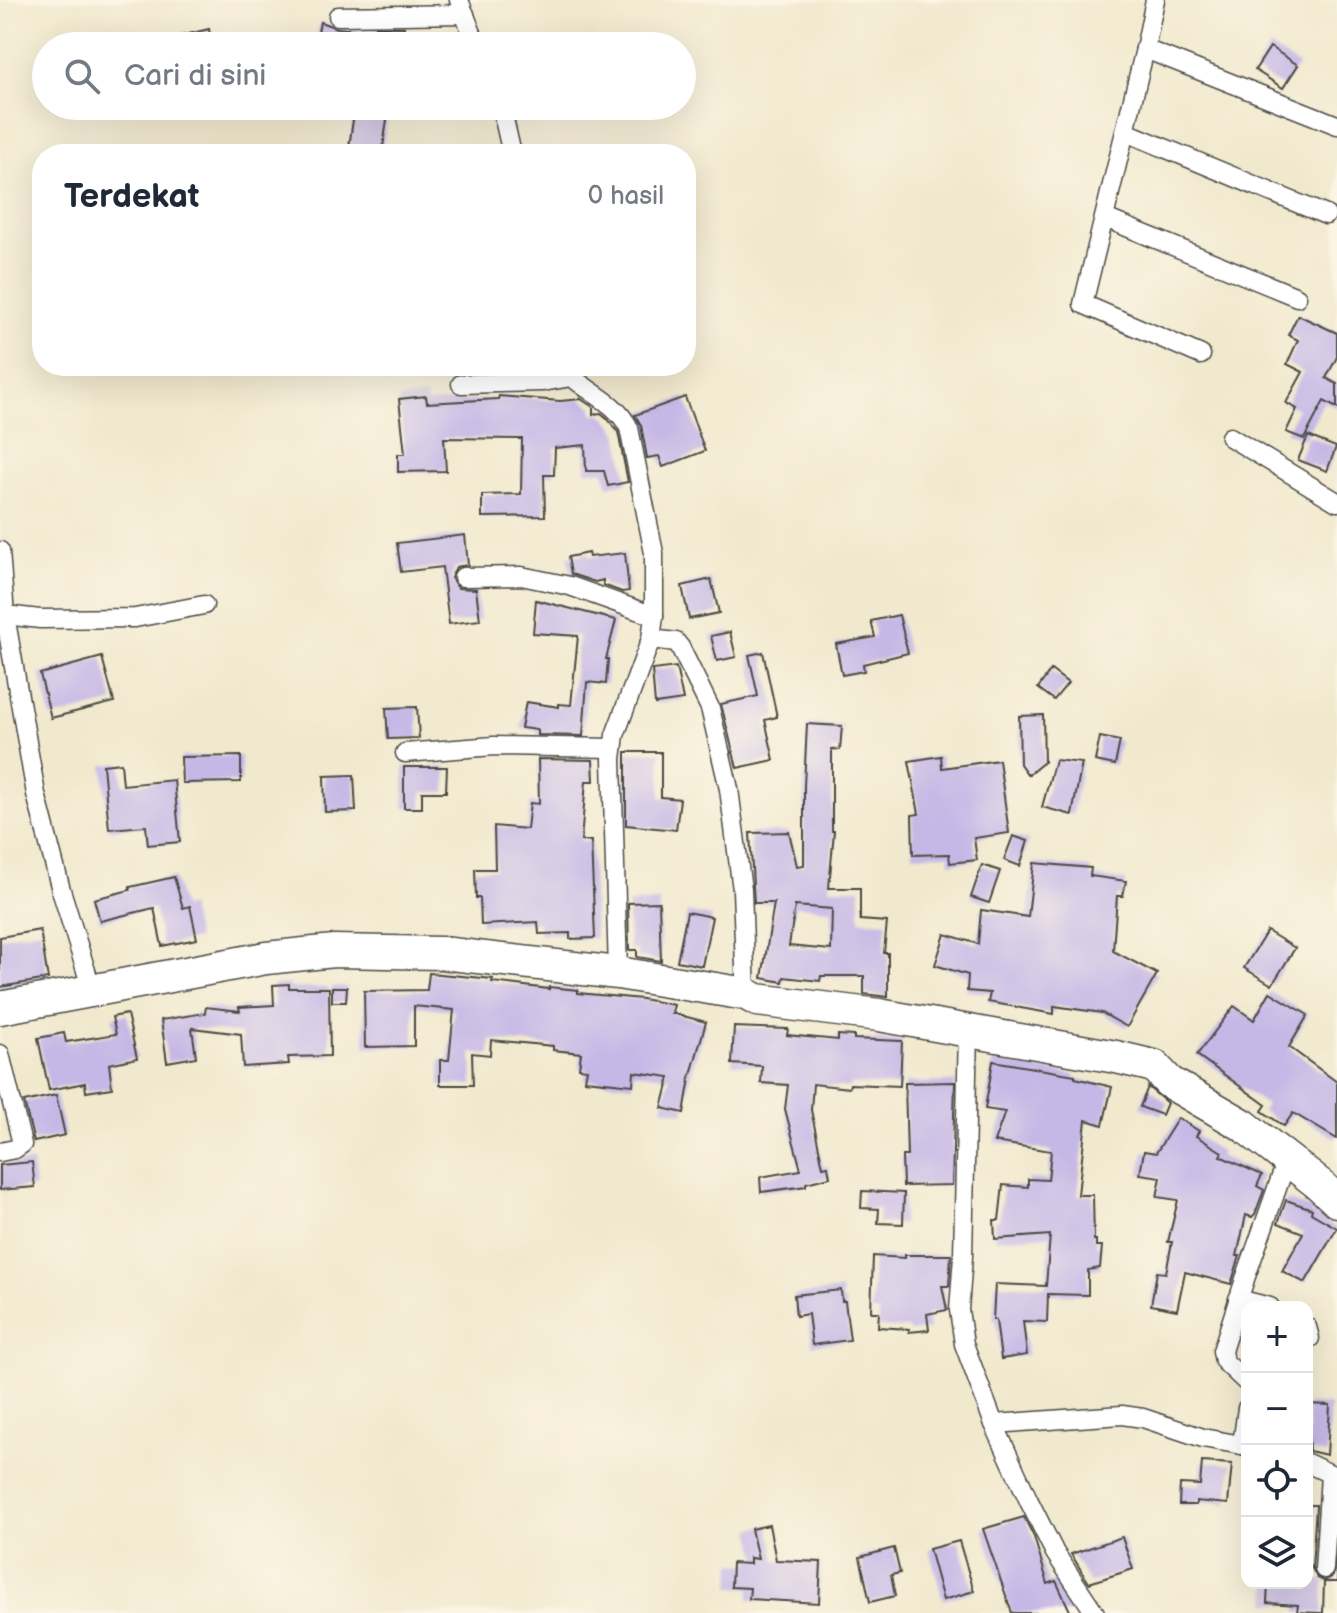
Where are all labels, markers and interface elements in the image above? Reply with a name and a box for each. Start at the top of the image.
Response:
search box [32,32,696,120]
icon: search [60,54,104,98]
text: Cari di sini [124,58,266,94]
text: Terdekat [64,176,199,217]
text: 0 hasil [588,181,664,212]
map controls [1241,1301,1313,1589]
button: + [1241,1301,1313,1373]
button: − [1241,1373,1313,1445]
button: locate [1241,1445,1313,1517]
button: layers [1241,1517,1313,1589]

